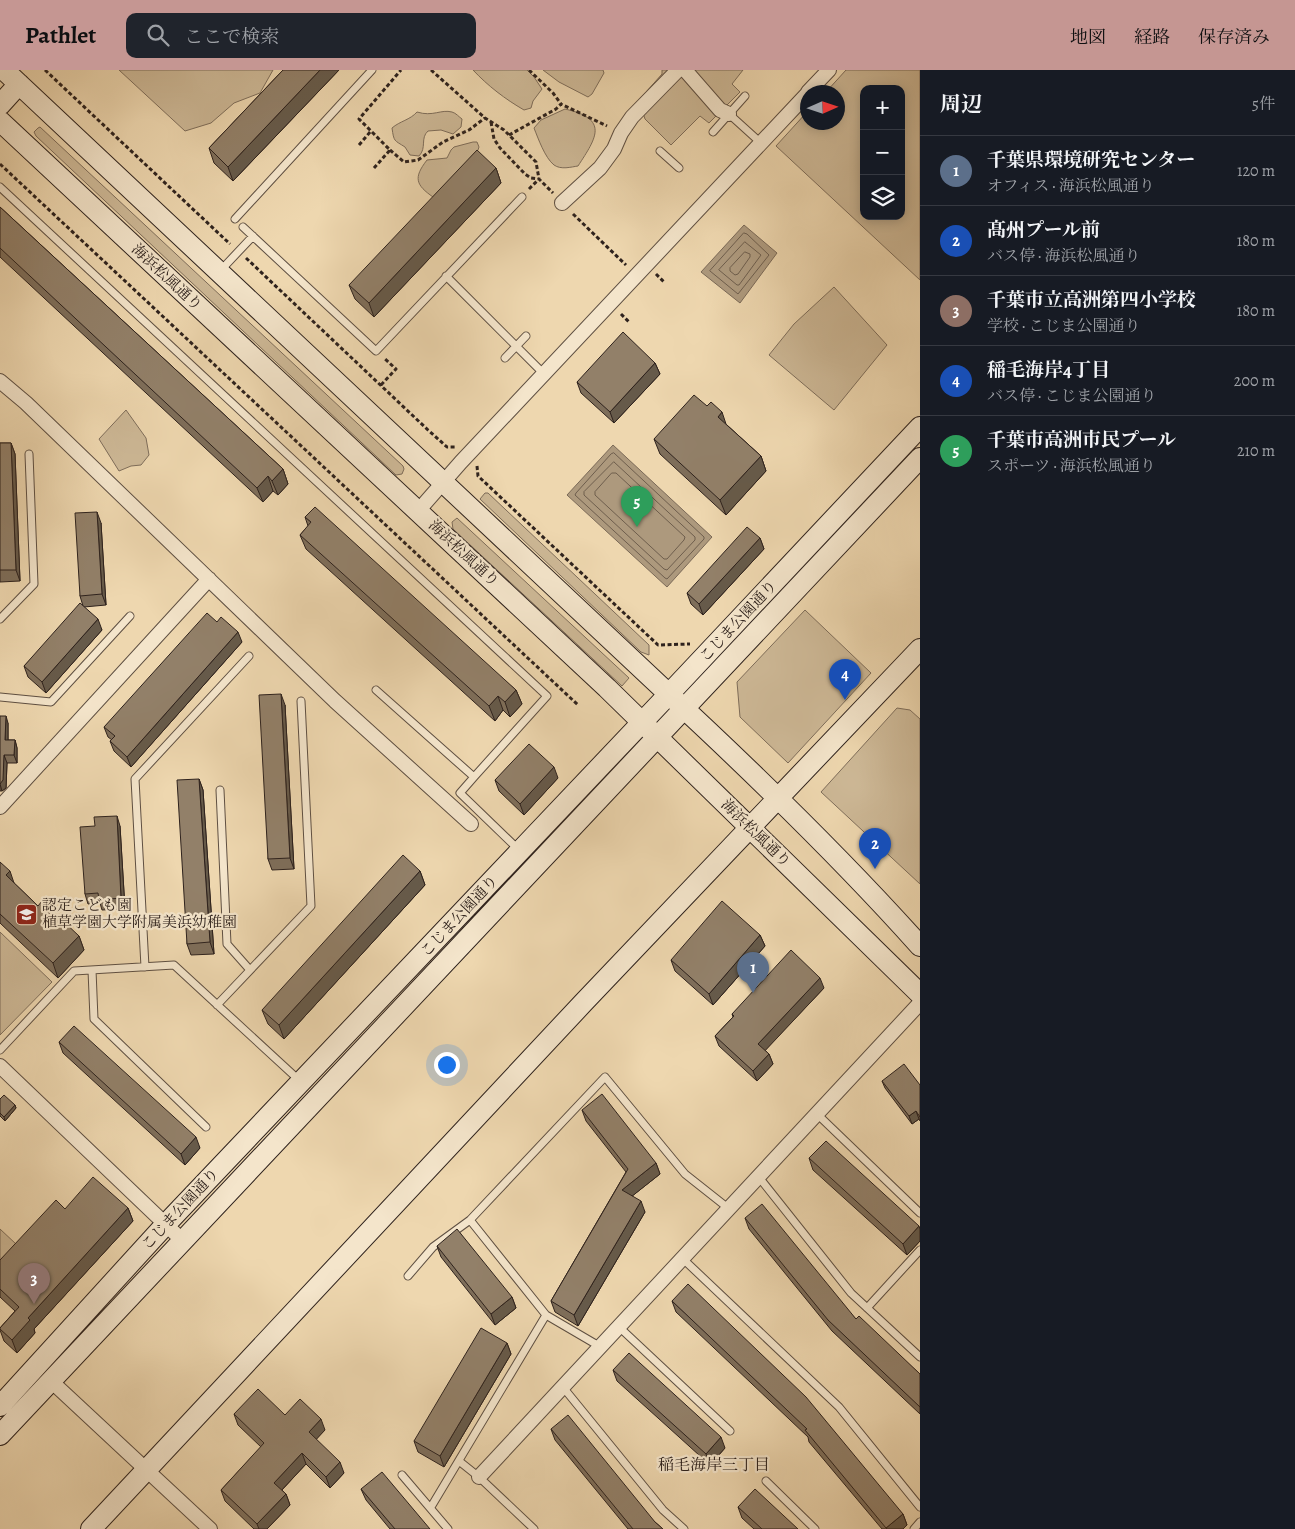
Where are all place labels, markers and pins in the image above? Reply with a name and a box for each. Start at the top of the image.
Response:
pin: 5 [621,486,653,527]
pin: 4 [829,659,861,700]
pin: 2 [859,828,891,869]
place label: 認定こども園 植草学園大学附属美浜幼稚園 [42,895,237,932]
school or university icon: 認定こども園 植草学園大学附属美浜幼稚園 [14,902,38,926]
pin: 1 [737,952,769,993]
pin: 3 [18,1263,50,1304]

